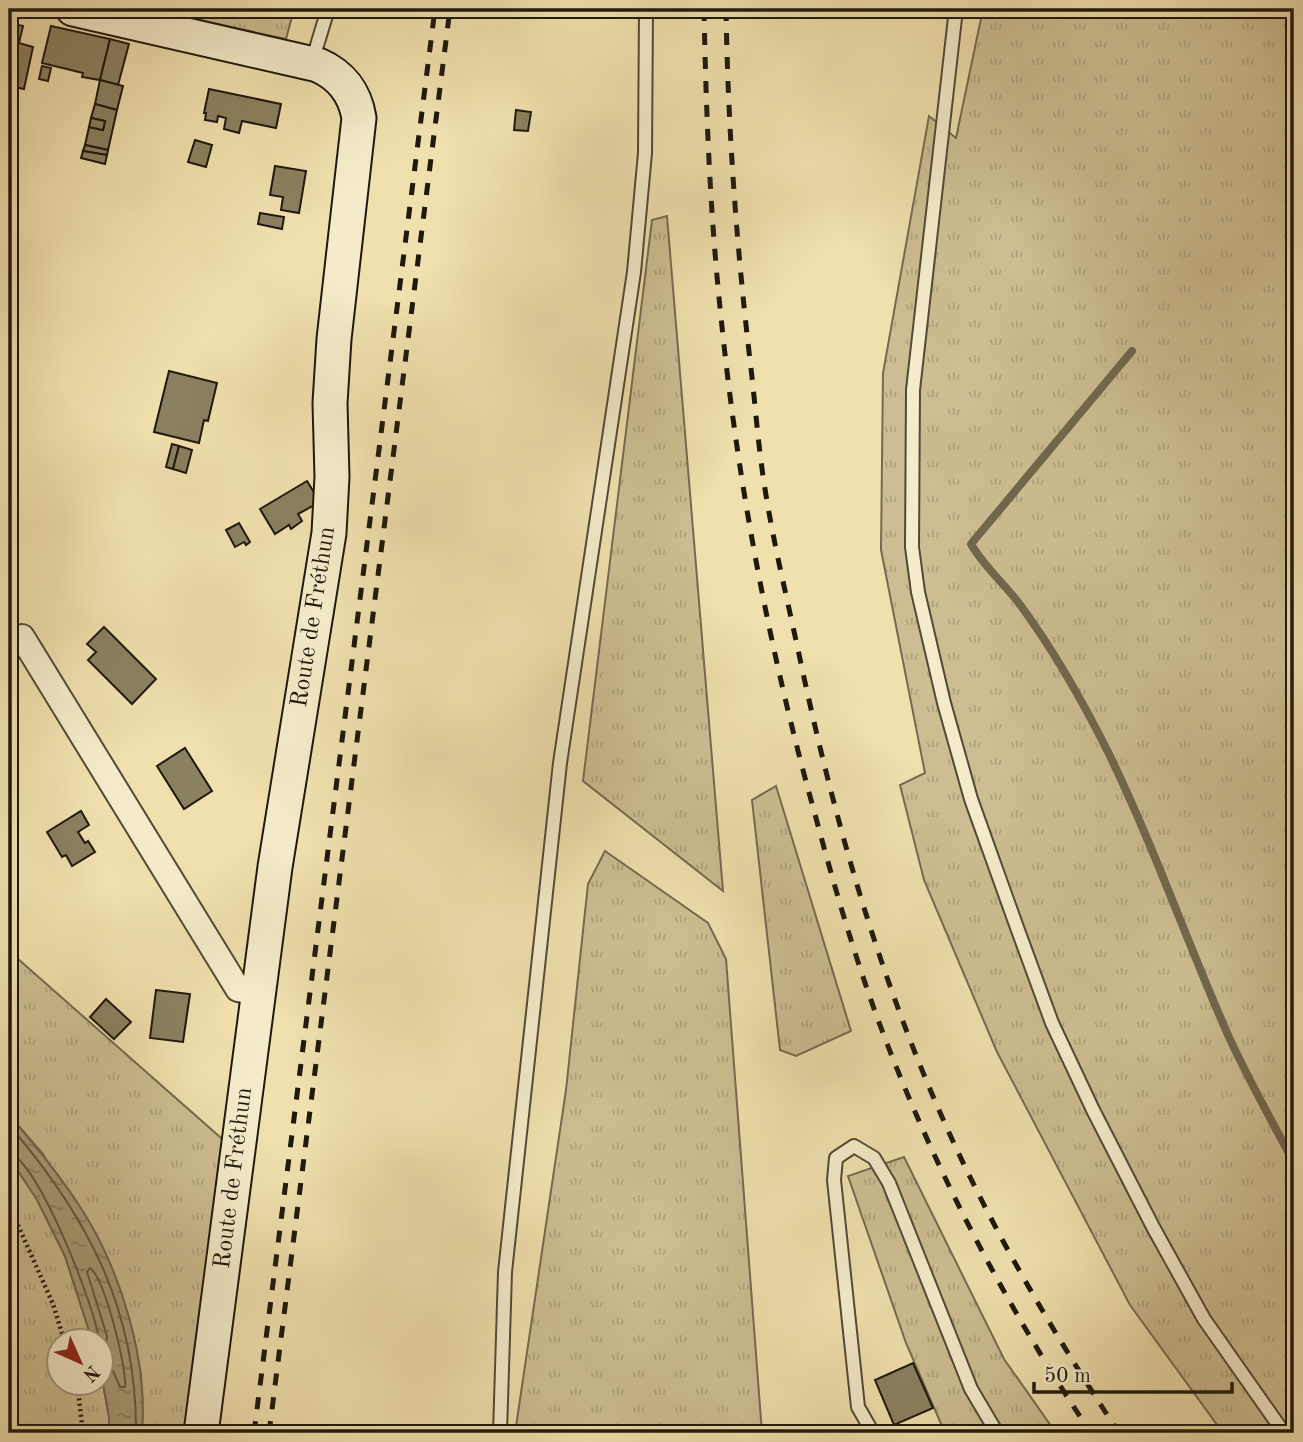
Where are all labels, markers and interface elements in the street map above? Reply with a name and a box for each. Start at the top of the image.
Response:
street label: Route de Fréthun [288,525,340,709]
street label: Route de Fréthun [211,1086,257,1270]
north arrow [46,1326,116,1396]
scale bar [1034,1351,1231,1395]
text: N [78,1360,102,1384]
text: 50 m [1044,1366,1091,1387]

